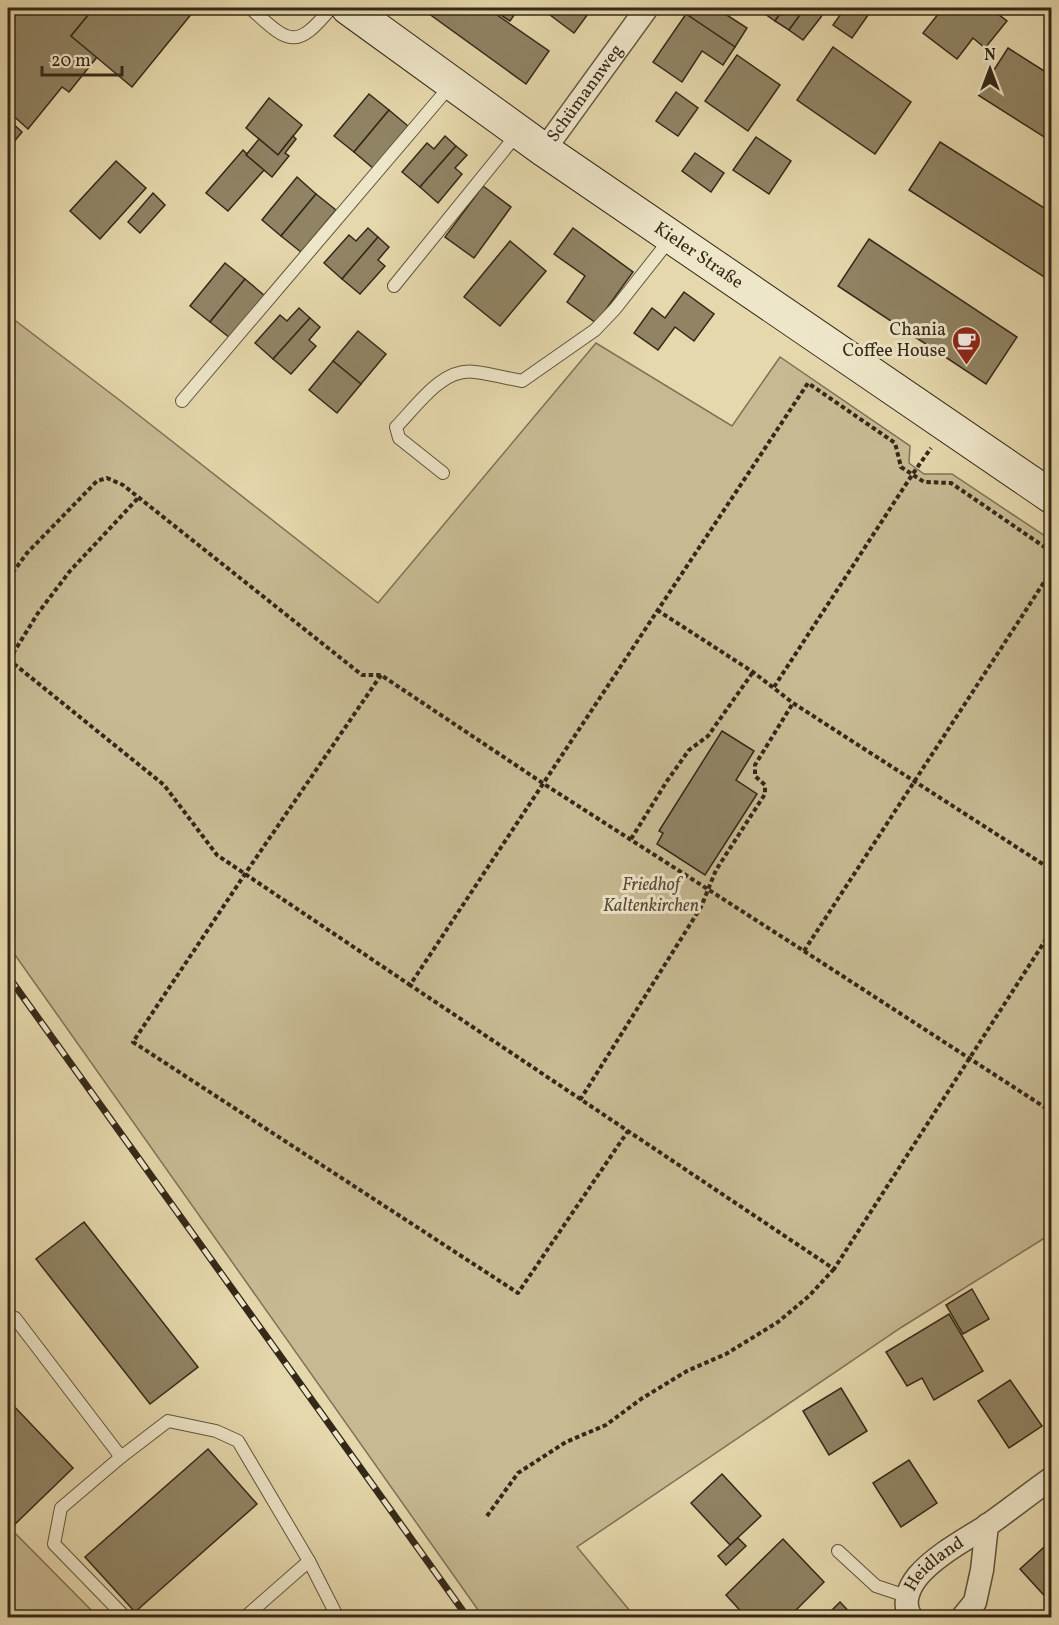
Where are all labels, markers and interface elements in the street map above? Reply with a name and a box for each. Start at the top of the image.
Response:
scale bar [42,39,122,77]
street label: Schümannweg [541,39,629,147]
north arrow [960,39,1020,99]
text: N [984,45,996,67]
text: 20 m [51,49,91,74]
street label: Kieler Straße [649,216,748,295]
place label: Chania Coffee House [843,318,946,364]
cafe icon: Chania Coffee House [951,324,983,366]
park label: Friedhof Kaltenkirchen [603,873,699,919]
street label: Heidland [898,1531,969,1596]

